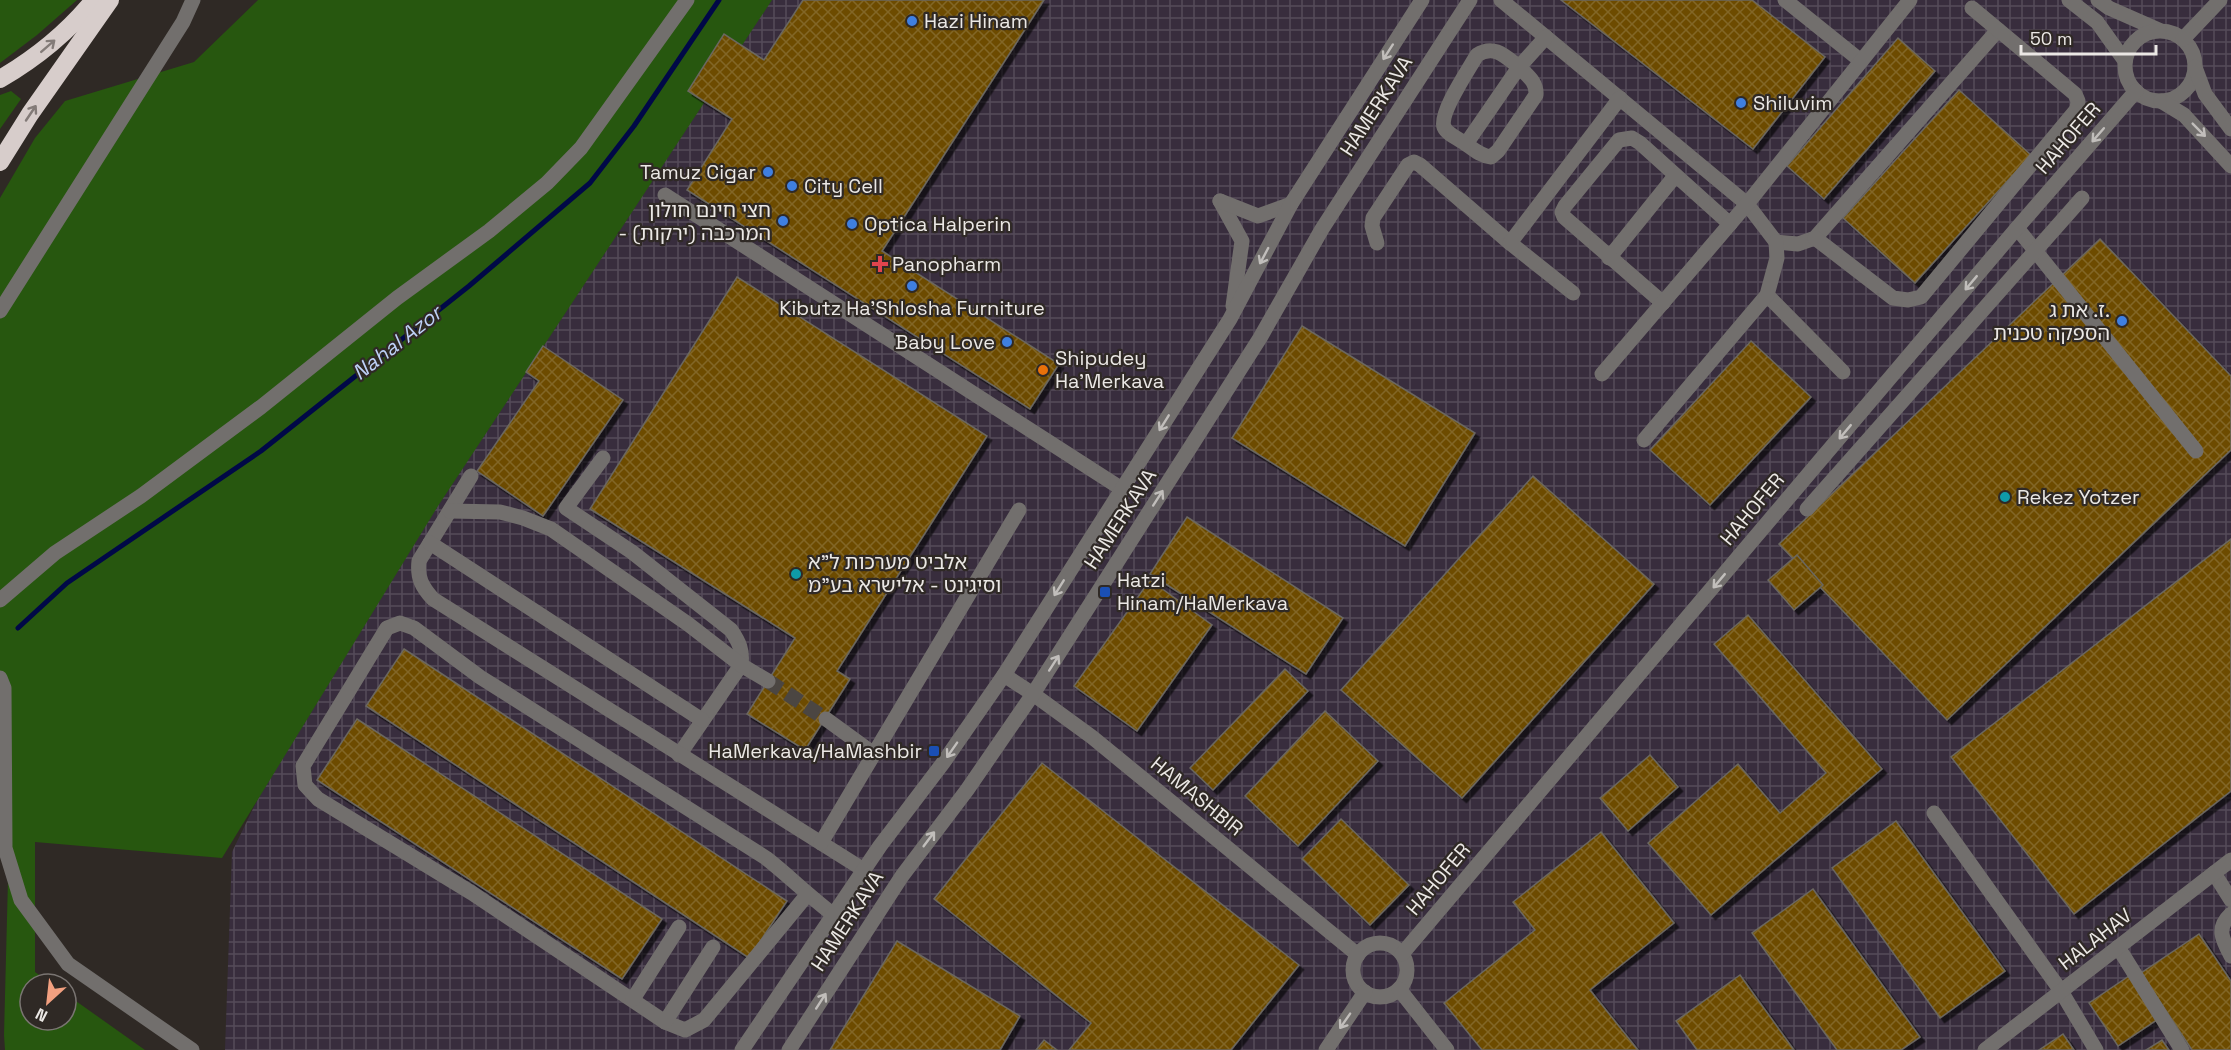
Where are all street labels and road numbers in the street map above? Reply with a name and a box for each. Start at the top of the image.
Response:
street label: HAMERKAVA [1334,51,1418,161]
street label: HAHOFER [2030,97,2106,179]
street label: HAMERKAVA [1078,464,1162,574]
street label: HAHOFER [1714,467,1790,551]
street label: HAMASHBIR [1145,751,1249,841]
street label: HAHOFER [1400,837,1476,921]
street label: HAMERKAVA [805,866,889,976]
street label: HALAHAV [2053,902,2137,976]

